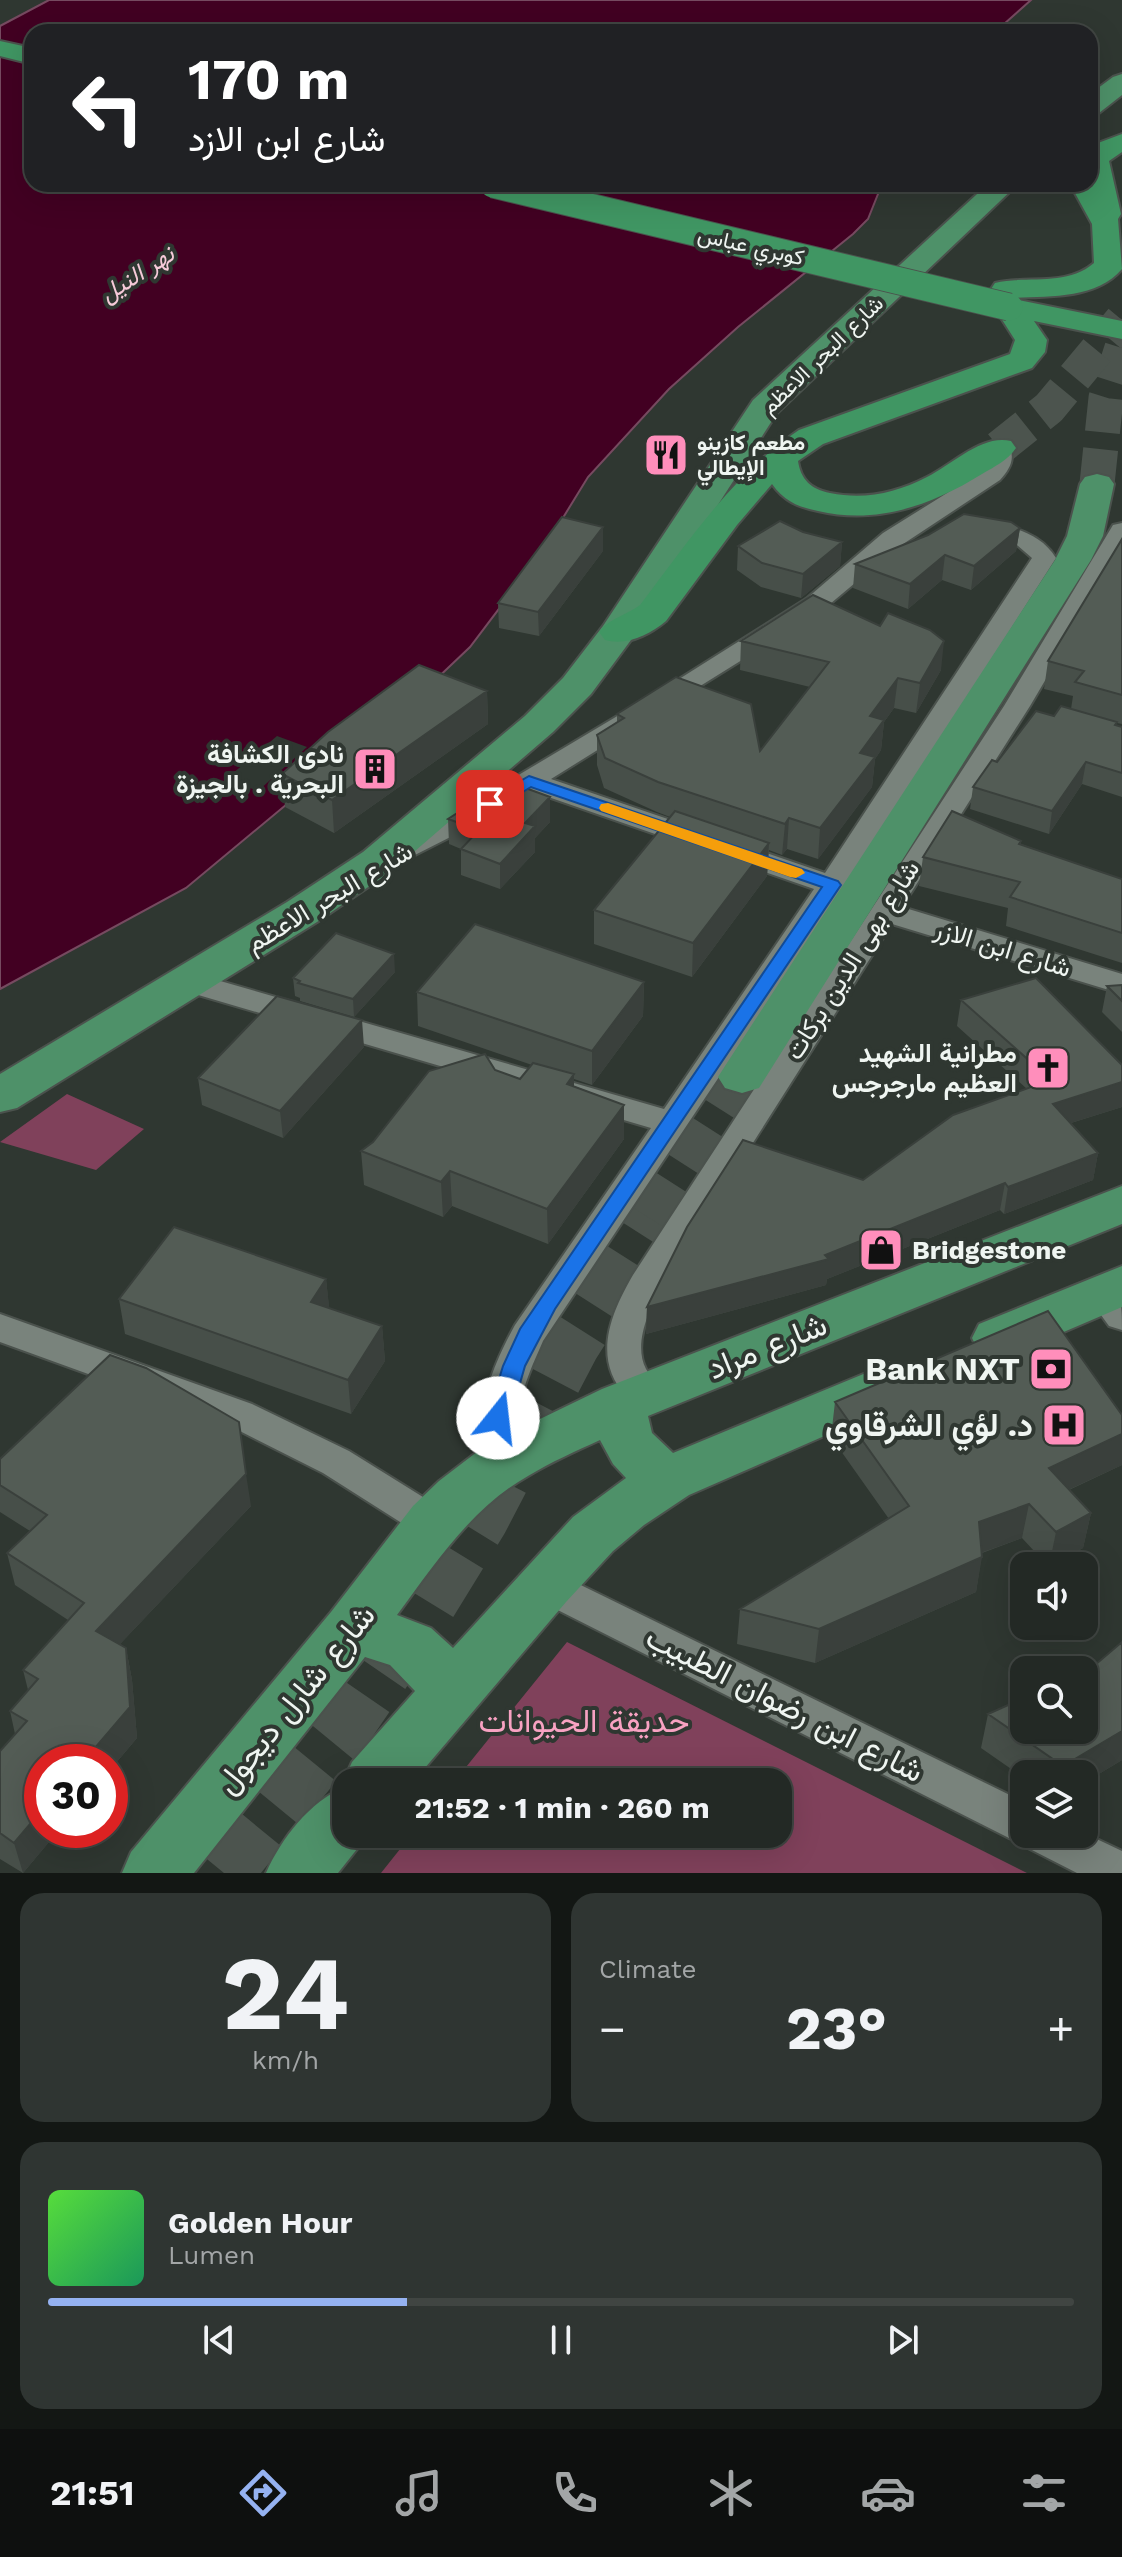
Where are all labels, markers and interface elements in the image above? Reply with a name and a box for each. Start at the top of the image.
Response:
text: 170 m [188,47,350,113]
icon: left [56,56,160,160]
text: شارع ابن الازد [188,118,385,160]
street label: كوبري عباس [694,222,807,276]
water label: نهر النيل [95,239,181,309]
street label: شارع البحر الاعظم [756,291,890,421]
place label: مطعم كازينو الإيطالي [697,430,805,486]
restaurant icon: مطعم كازينو الإيطالي [642,431,690,479]
place label: نادى الكشافة البحرية . بالجيزة [176,739,344,800]
building icon: نادى الكشافة البحرية . بالجيزة [351,745,399,793]
pin [456,770,524,838]
icon: arrive [468,782,512,826]
street label: شارع البحر الاعظم [240,836,419,961]
street label: شارع بهى الدين بركات [779,855,928,1067]
street label: شارع ابن الازر [930,913,1075,986]
place label: مطرانية الشهيد العظيم مارجرجس [832,1038,1017,1100]
church icon: مطرانية الشهيد العظيم مارجرجس [1024,1044,1072,1092]
shop icon: Bridgestone [857,1226,905,1274]
place label: Bridgestone [912,1235,1066,1265]
street label: شارع مراد [702,1305,833,1390]
bank icon: Bank NXT [1027,1345,1075,1393]
place label: Bank NXT [865,1350,1020,1388]
position arrow [456,1376,540,1460]
hospital icon: د. لؤي الشرقاوي [1040,1401,1088,1449]
place label: د. لؤي الشرقاوي [825,1406,1033,1451]
map controls [1010,1552,1098,1848]
button: sound [1010,1552,1098,1640]
street label: شارع شارل ديجول [207,1597,385,1803]
street label: شارع ابن رضوان الطبيب [639,1618,930,1793]
button: search [1010,1656,1098,1744]
park label: حديقة الحيوانات [479,1702,689,1741]
speed limit sign: 30 [24,1744,128,1848]
button: layers [1010,1760,1098,1848]
text: 21:52 · 1 min · 260 m [414,1790,710,1825]
text: 24 [222,1932,349,2054]
text: Climate [599,1954,697,1984]
text: 23° [786,1993,887,2064]
text: − [599,2003,626,2055]
text: + [1047,2003,1074,2055]
text: km/h [252,2045,319,2075]
text: Golden Hour [168,2205,352,2240]
text: Lumen [168,2240,255,2270]
icon: previous [197,2318,241,2362]
icon: pause [539,2318,583,2362]
icon: next [881,2318,925,2362]
icon: directions [235,2465,291,2521]
icon: music [391,2465,447,2521]
icon: phone [547,2465,603,2521]
icon: climate [703,2465,759,2521]
icon: car [860,2465,916,2521]
icon: filters [1016,2465,1072,2521]
text: 21:51 [50,2472,134,2514]

